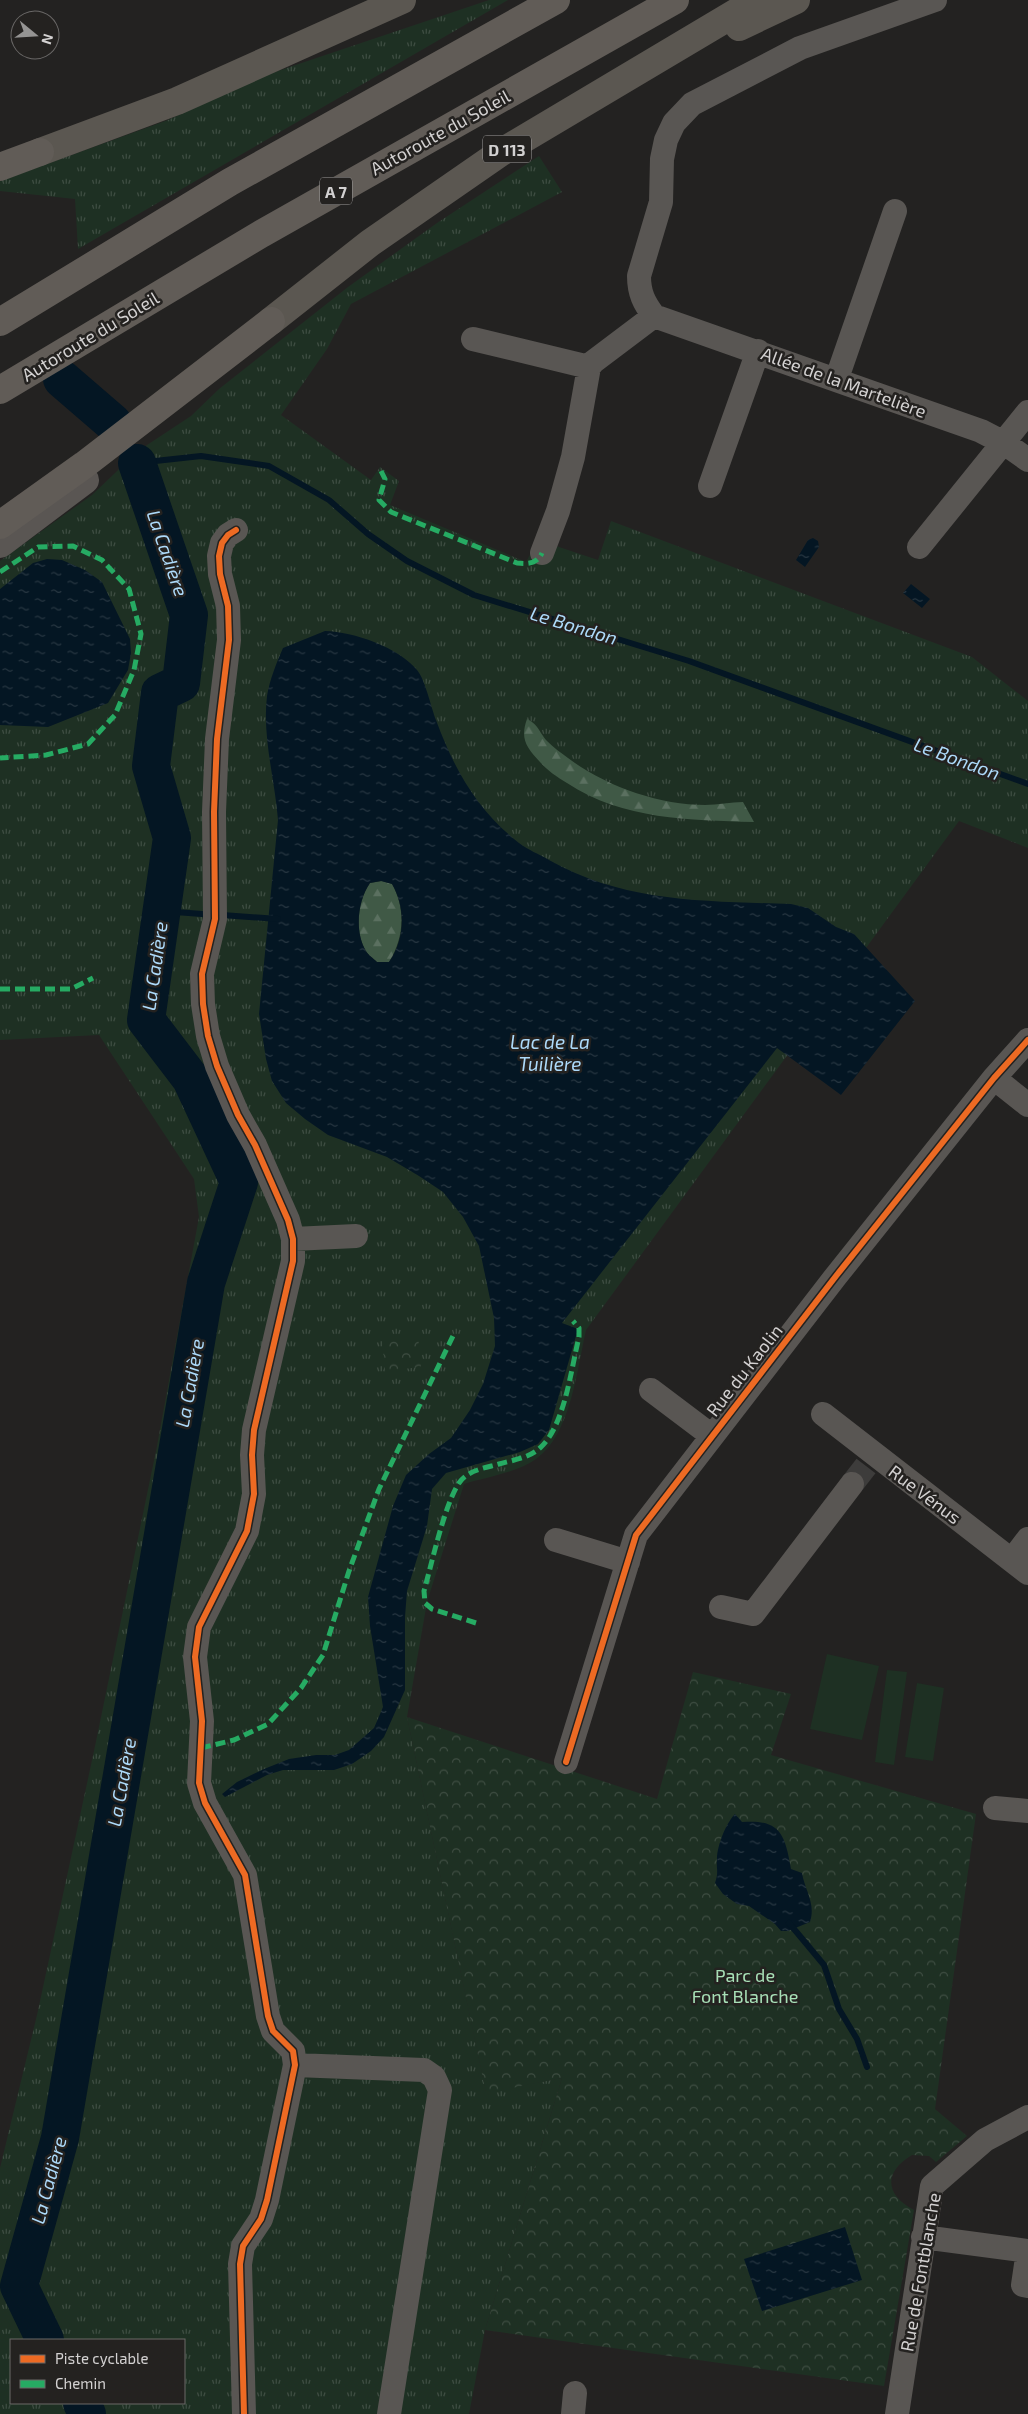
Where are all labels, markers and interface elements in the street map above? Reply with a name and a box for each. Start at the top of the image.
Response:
north arrow [10,10,60,60]
text: N [38,32,57,47]
street label: Autoroute du Soleil [366,84,514,180]
road number: D 113 [483,136,531,162]
road number: A 7 [320,178,352,205]
street label: Autoroute du Soleil [17,286,163,386]
street label: Allée de la Martelière [758,342,930,422]
water label: La Cadière [143,507,193,599]
water label: Le Bondon [528,601,620,649]
water label: Le Bondon [911,732,1003,784]
water label: La Cadière [136,920,172,1012]
water label: Lac de La Tuilière [510,1030,590,1075]
street label: Rue du Kaolin [701,1320,787,1420]
water label: La Cadière [170,1337,208,1429]
street label: Rue Vénus [885,1460,965,1528]
water label: La Cadière [102,1736,140,1828]
park label: Parc de Font Blanche [692,1964,798,2007]
water label: La Cadière [25,2134,71,2226]
street label: Rue de Fontblanche [895,2191,945,2353]
legend [10,2339,185,2404]
text: Piste cyclable [55,2349,149,2367]
text: Chemin [55,2374,106,2392]

